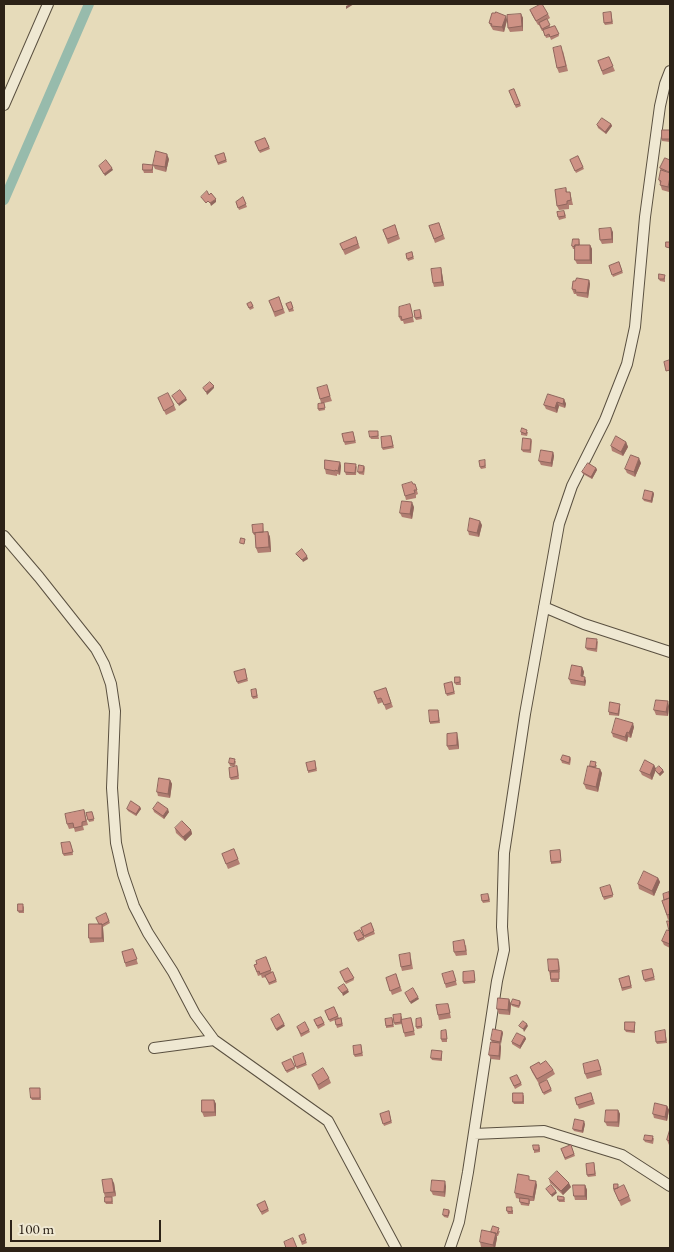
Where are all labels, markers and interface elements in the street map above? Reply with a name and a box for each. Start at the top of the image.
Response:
scale bar [12,1210,164,1242]
text: 100 m [18,1219,54,1238]

